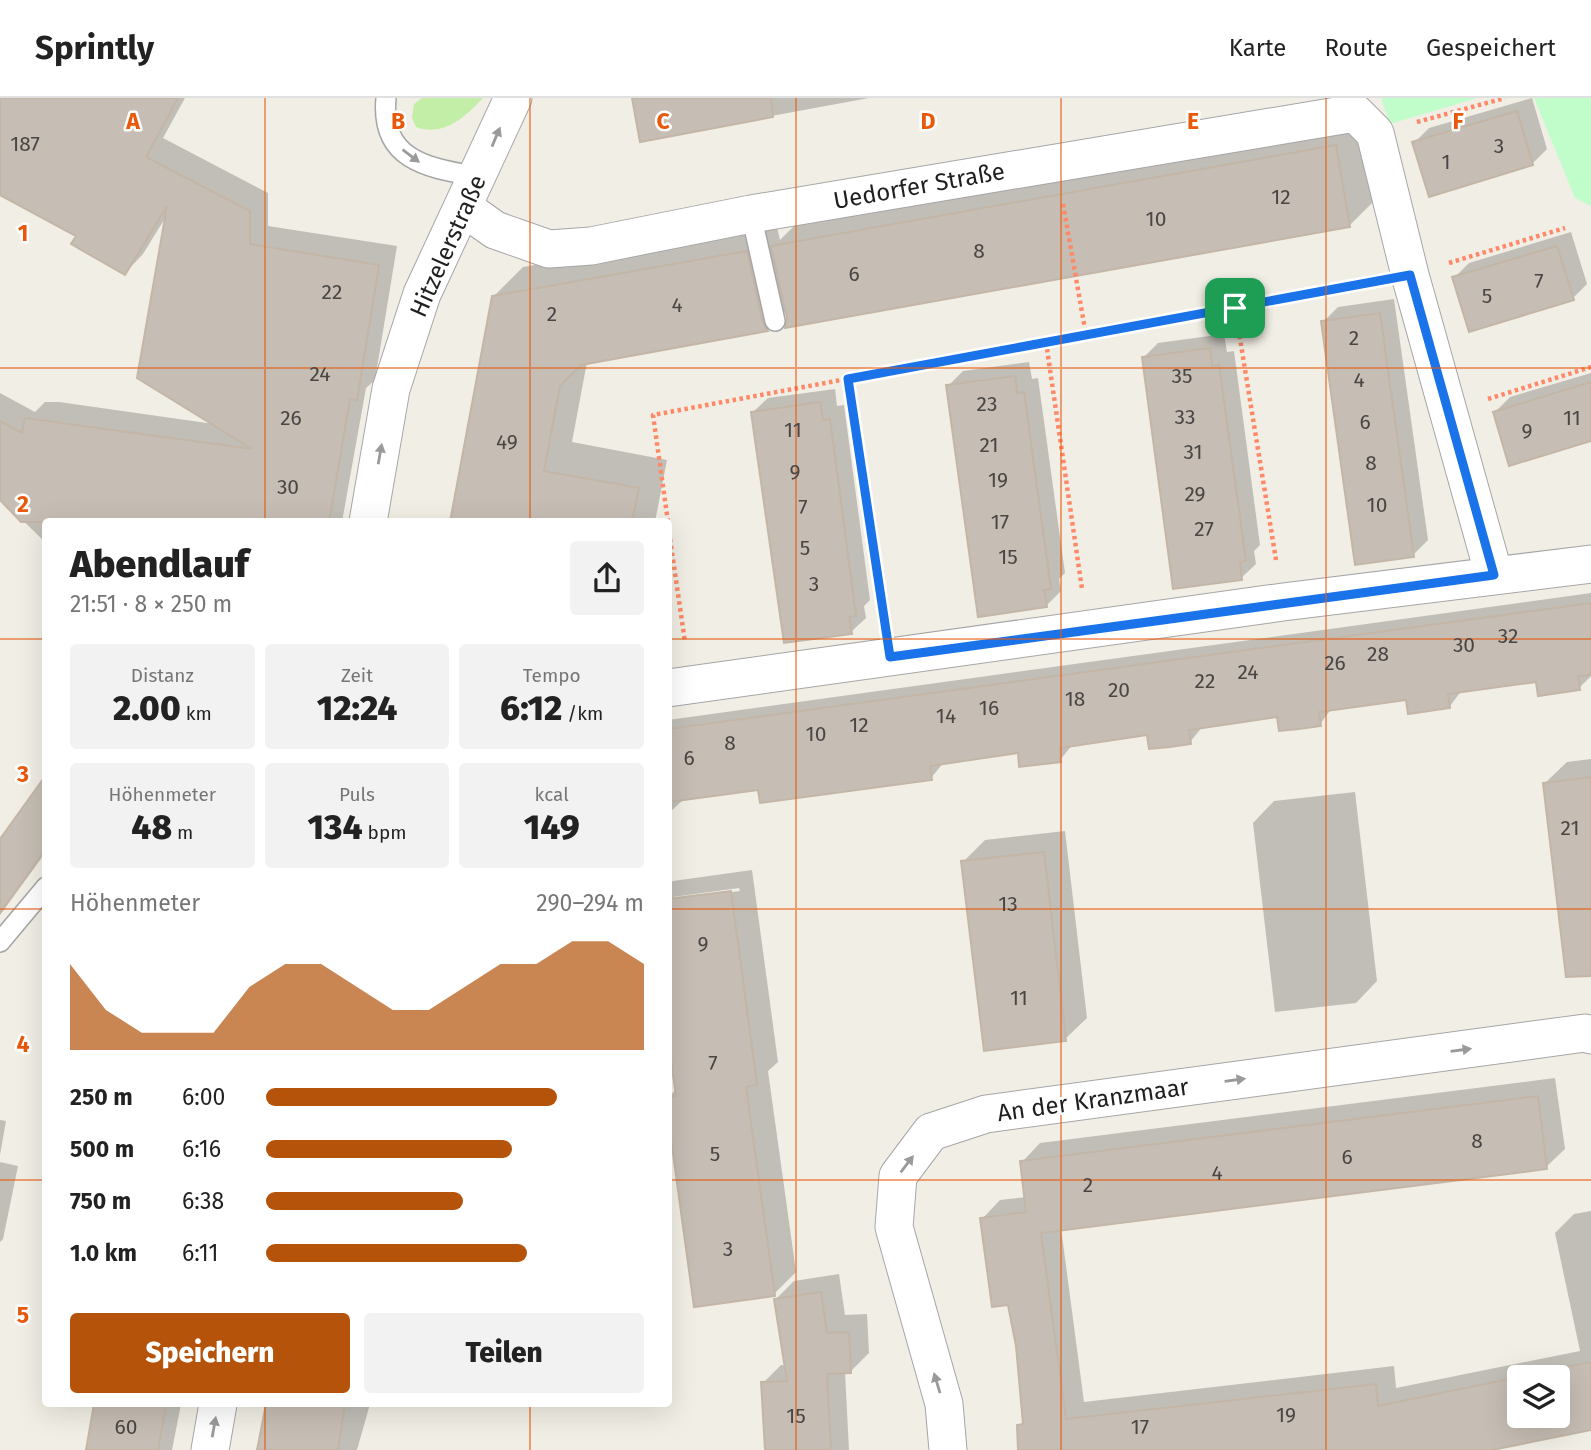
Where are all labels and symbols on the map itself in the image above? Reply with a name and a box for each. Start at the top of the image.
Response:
text: A [125,107,140,135]
text: B [391,107,405,135]
text: C [656,107,670,135]
text: D [921,107,936,135]
text: E [1187,107,1199,135]
text: F [1452,107,1464,135]
one-way arrow [491,127,502,148]
house number: 187 [10,131,40,157]
house number: 3 [1494,133,1504,159]
one-way arrow [401,149,419,164]
house number: 1 [1441,149,1451,175]
street label: Uedorfer Straße [831,157,1007,215]
street label: Hitzelerstraße [404,171,492,321]
house number: 12 [1271,184,1291,210]
house number: 10 [1146,206,1166,232]
text: 1 [18,219,28,247]
house number: 8 [973,238,985,264]
house number: 6 [848,261,860,287]
house number: 7 [1534,268,1544,294]
pin [1205,278,1265,338]
house number: 22 [322,279,342,305]
house number: 5 [1482,283,1492,309]
house number: 4 [671,292,683,318]
house number: 2 [547,301,557,327]
house number: 2 [1349,325,1359,351]
house number: 24 [310,361,331,387]
house number: 35 [1172,363,1193,389]
house number: 4 [1353,367,1365,393]
house number: 23 [977,391,997,417]
house number: 33 [1175,404,1195,430]
house number: 26 [280,405,302,431]
house number: 11 [1563,405,1581,431]
house number: 6 [1359,409,1371,435]
house number: 11 [784,417,802,443]
house number: 9 [1521,418,1533,444]
house number: 49 [496,429,518,455]
house number: 21 [980,432,998,458]
house number: 31 [1183,439,1203,465]
one-way arrow [375,443,386,465]
house number: 8 [1365,450,1377,476]
house number: 9 [789,459,801,485]
house number: 19 [988,467,1008,493]
house number: 30 [277,474,299,500]
house number: 29 [1184,481,1206,507]
text: 2 [17,490,29,518]
house number: 10 [1367,492,1387,518]
house number: 7 [798,494,808,520]
house number: 17 [991,509,1009,535]
house number: 27 [1194,516,1214,542]
house number: 5 [800,535,810,561]
house number: 15 [998,544,1018,570]
house number: 3 [809,571,819,597]
house number: 32 [1498,623,1518,649]
house number: 30 [1453,632,1475,658]
house number: 28 [1367,641,1389,667]
house number: 26 [1324,650,1346,676]
house number: 24 [1238,659,1259,685]
house number: 22 [1195,668,1215,694]
house number: 20 [1108,677,1130,703]
house number: 18 [1065,686,1085,712]
house number: 16 [979,695,999,721]
house number: 14 [936,703,956,729]
house number: 12 [849,712,869,738]
house number: 10 [806,721,826,747]
house number: 8 [724,730,736,756]
house number: 6 [683,745,695,771]
text: 3 [16,760,29,788]
house number: 21 [1561,815,1579,841]
house number: 13 [998,891,1018,917]
house number: 9 [697,931,709,957]
house number: 11 [1010,985,1028,1011]
text: 4 [17,1030,30,1058]
one-way arrow [1450,1044,1472,1055]
house number: 7 [708,1050,718,1076]
street label: An der Kranzmaar [995,1073,1191,1127]
one-way arrow [1224,1075,1246,1086]
house number: 8 [1471,1128,1483,1154]
house number: 5 [710,1141,720,1167]
house number: 6 [1341,1144,1353,1170]
one-way arrow [899,1156,914,1174]
house number: 4 [1211,1160,1223,1186]
house number: 2 [1083,1172,1093,1198]
house number: 3 [723,1236,733,1262]
text: 5 [17,1301,29,1329]
one-way arrow [931,1372,942,1393]
house number: 19 [1276,1402,1296,1428]
house number: 15 [786,1403,806,1429]
house number: 60 [115,1414,137,1440]
house number: 17 [1131,1414,1149,1440]
one-way arrow [209,1416,220,1438]

